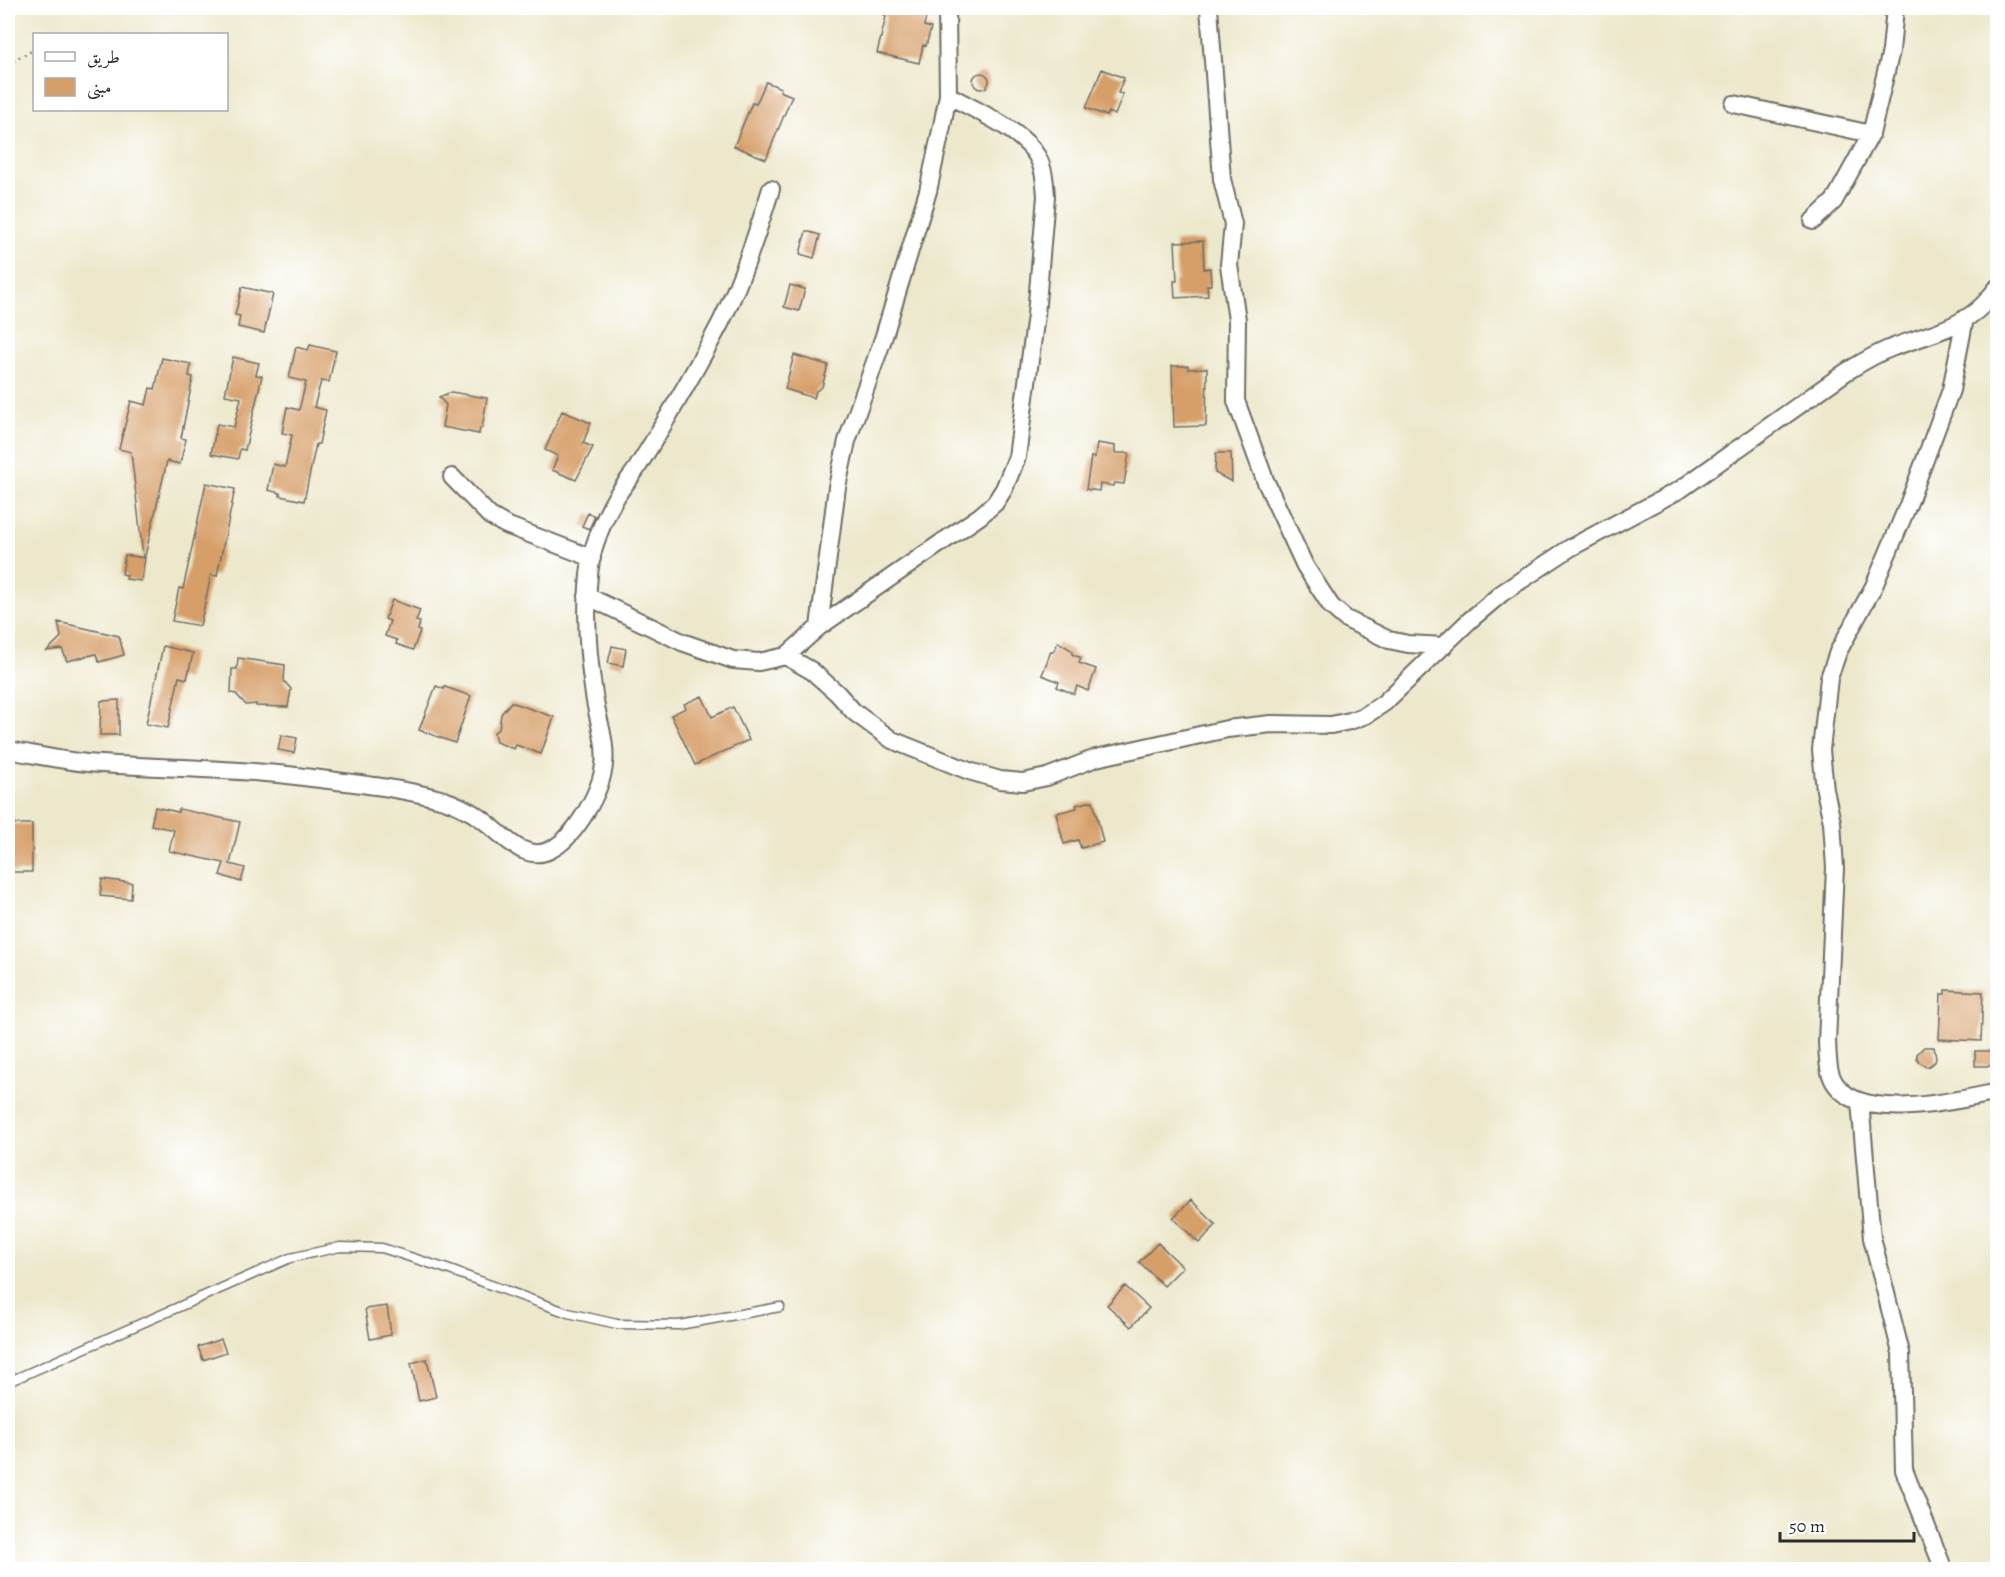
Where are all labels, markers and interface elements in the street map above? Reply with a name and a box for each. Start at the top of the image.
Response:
legend [33,33,228,111]
text: طريق [87,45,120,69]
text: مبنى [87,75,112,100]
scale bar [1780,1505,1914,1543]
text: 50 m [1789,1514,1825,1538]

